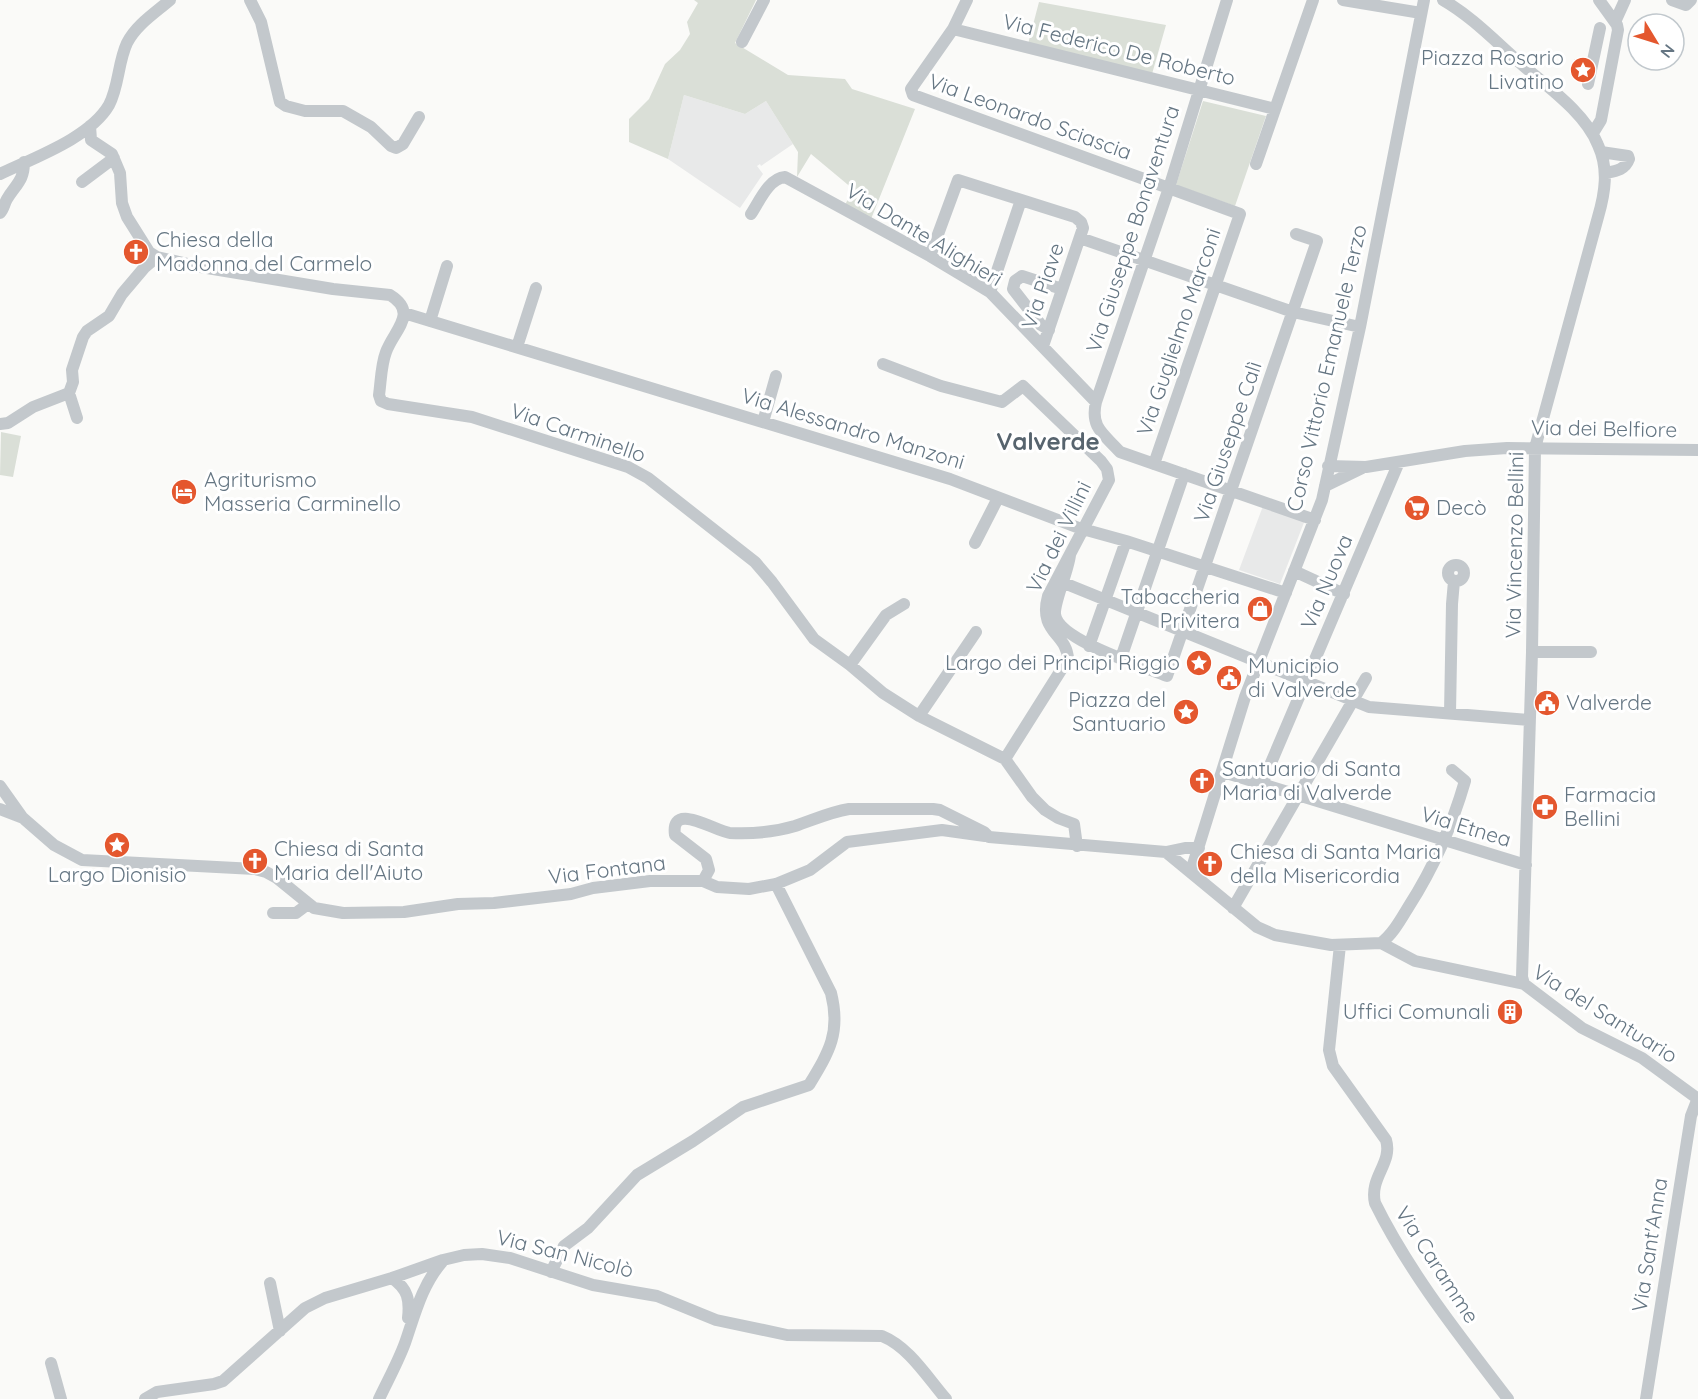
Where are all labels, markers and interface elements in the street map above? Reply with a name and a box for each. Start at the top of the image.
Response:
street label: Via Federico De Roberto [1000,8,1238,91]
north arrow [1626,12,1686,72]
text: N [1656,40,1679,62]
place label: Piazza Rosario Livatino [1421,44,1564,94]
place icon: Piazza Rosario Livatino [1568,55,1598,85]
street label: Via Leonardo Sciascia [925,67,1135,165]
street label: Via Giuseppe Bonaventura [1080,102,1184,356]
street label: Via Dante Alighieri [841,177,1008,291]
street label: Corso Vittorio Emanuele Terzo [1280,222,1372,514]
street label: Via Guglielmo Marconi [1130,224,1226,439]
place label: Chiesa della Madonna del Carmelo [156,226,372,276]
church icon: Chiesa della Madonna del Carmelo [121,237,151,267]
street label: Via Piave [1015,239,1069,332]
street label: Via Giuseppe Calì [1187,358,1267,526]
street label: Via Alessandro Manzoni [739,382,968,474]
street label: Via Carminello [507,397,649,467]
street label: Via dei Belfiore [1531,414,1677,442]
district label: Valverde [996,426,1100,456]
street label: Via Vincenzo Bellini [1499,451,1529,639]
place label: Agriturismo Masseria Carminello [204,466,401,516]
street label: Via dei Villini [1020,476,1096,597]
hotel icon: Agriturismo Masseria Carminello [169,477,199,507]
supermarket icon: Decò [1402,493,1432,523]
place label: Decò [1436,494,1487,520]
street label: Via Nuova [1294,530,1358,633]
place label: Tabaccheria Privitera [1120,583,1240,633]
shop icon: Tabaccheria Privitera [1245,594,1275,624]
place icon: Largo dei Principi Riggio [1184,648,1214,678]
place label: Largo dei Principi Riggio [945,649,1180,675]
place label: Municipio di Valverde [1248,652,1357,702]
public building icon: Municipio di Valverde [1214,663,1244,693]
place label: Piazza del Santuario [1068,686,1166,736]
public building icon: Valverde [1532,688,1562,718]
place label: Valverde [1566,689,1652,715]
place icon: Piazza del Santuario [1171,697,1201,727]
place label: Santuario di Santa Maria di Valverde [1222,755,1401,805]
church icon: Santuario di Santa Maria di Valverde [1187,766,1217,796]
place label: Farmacia Bellini [1564,781,1656,831]
pharmacy icon: Farmacia Bellini [1530,792,1560,822]
street label: Via Etnea [1418,800,1514,852]
place icon: Largo Dionisio [102,830,132,860]
place label: Chiesa di Santa Maria dell'Aiuto [274,835,424,885]
place label: Chiesa di Santa Maria della Misericordia [1230,838,1441,888]
church icon: Chiesa di Santa Maria dell'Aiuto [240,846,270,876]
street label: Via Fontana [547,849,667,889]
church icon: Chiesa di Santa Maria della Misericordia [1195,849,1225,879]
place label: Largo Dionisio [48,861,186,887]
street label: Via del Santuario [1528,958,1683,1068]
building icon: Uffici Comunali [1495,997,1525,1027]
place label: Uffici Comunali [1343,998,1490,1024]
street label: Via Sant'Anna [1626,1176,1672,1314]
street label: Via Caramme [1390,1201,1485,1328]
street label: Via San Nicolò [494,1223,636,1283]

